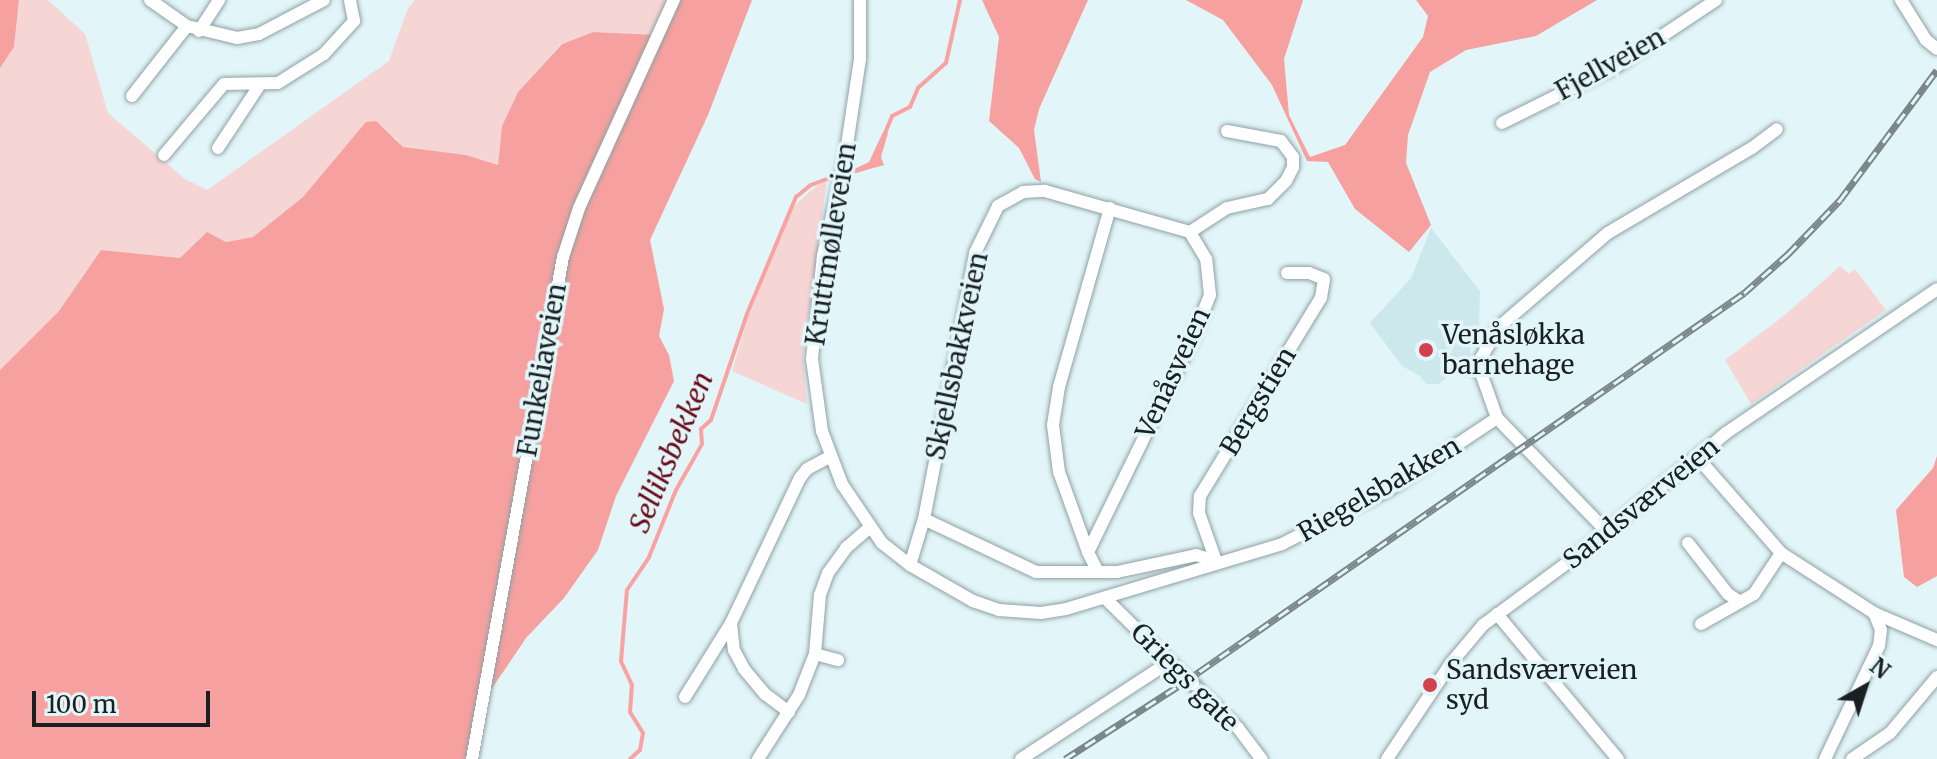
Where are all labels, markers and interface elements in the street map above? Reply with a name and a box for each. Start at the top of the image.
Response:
street label: Fjellveien [1550,21,1670,107]
street label: Kruttmølleveien [800,140,862,348]
street label: Skjellsbakkveien [920,249,994,463]
street label: Funkeliaveien [511,281,573,459]
street label: Venåsveien [1129,303,1217,443]
place label: Venåsløkka barnehage [1442,319,1585,380]
street label: Bergstien [1214,341,1302,461]
marker: Venåsløkka barnehage [1417,341,1435,359]
water label: Selliksbekken [622,367,720,537]
street label: Riegelsbakken [1292,430,1466,548]
street label: Sandsværveien [1557,431,1725,575]
street label: Griegs gate [1125,617,1245,737]
north arrow [1825,647,1905,727]
text: N [1865,652,1896,685]
place label: Sandsværveien syd [1446,654,1637,716]
scale bar [36,675,214,725]
marker: Sandsværveien syd [1421,676,1439,694]
text: 100 m [46,689,116,720]

